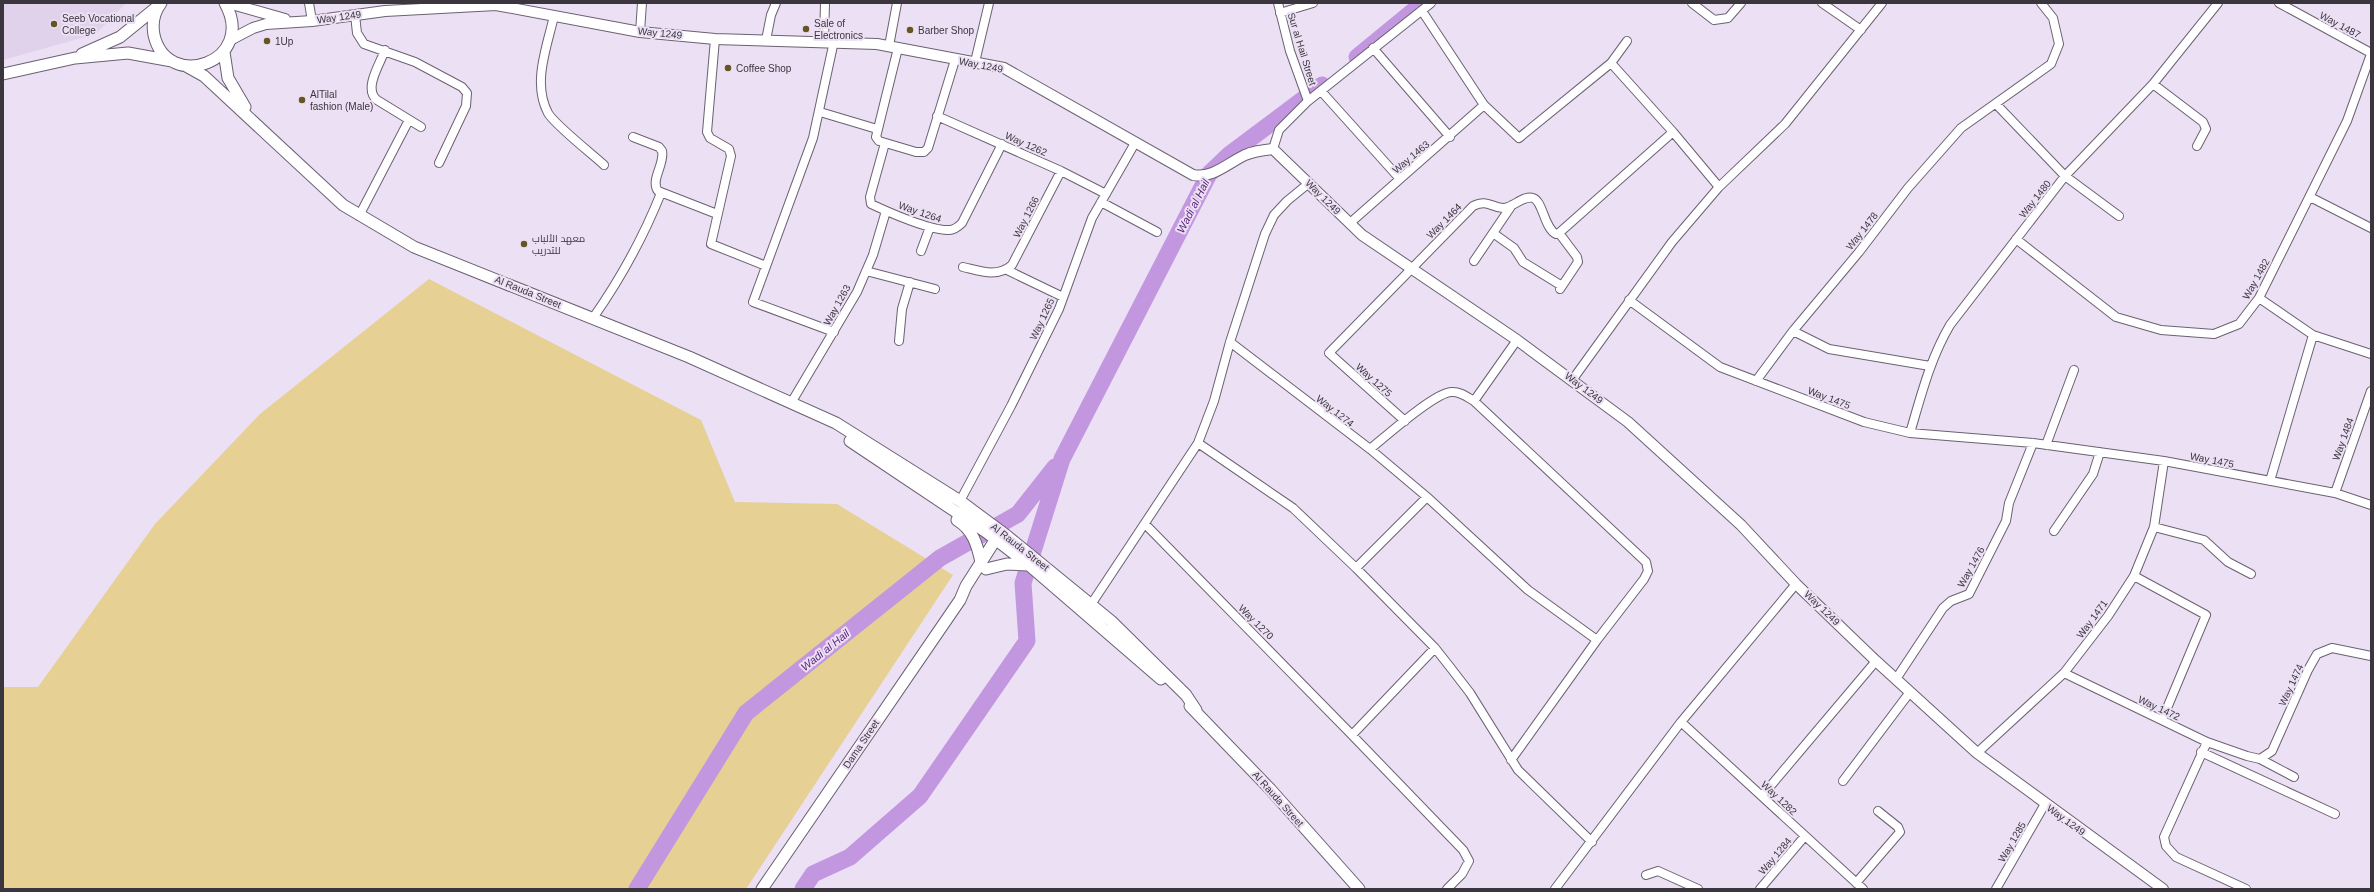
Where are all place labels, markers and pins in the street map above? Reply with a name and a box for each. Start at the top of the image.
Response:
place label: Seeb Vocational College [62,13,134,36]
place label: Sale of Electronics [814,18,863,41]
marker: Seeb Vocational College [49,19,59,29]
marker: Sale of Electronics [801,24,811,34]
marker: Barber Shop [905,25,915,35]
place label: Barber Shop [918,25,975,36]
marker: 1Up [262,36,272,46]
place label: 1Up [275,36,294,47]
marker: Coffee Shop [723,63,733,73]
place label: Coffee Shop [736,63,792,74]
place label: AlTilal fashion (Male) [310,89,373,112]
marker: AlTilal fashion (Male) [297,95,307,105]
place label: معهد الألباب للتدريب [532,233,585,256]
marker: معهد الألباب للتدريب [519,239,529,249]

